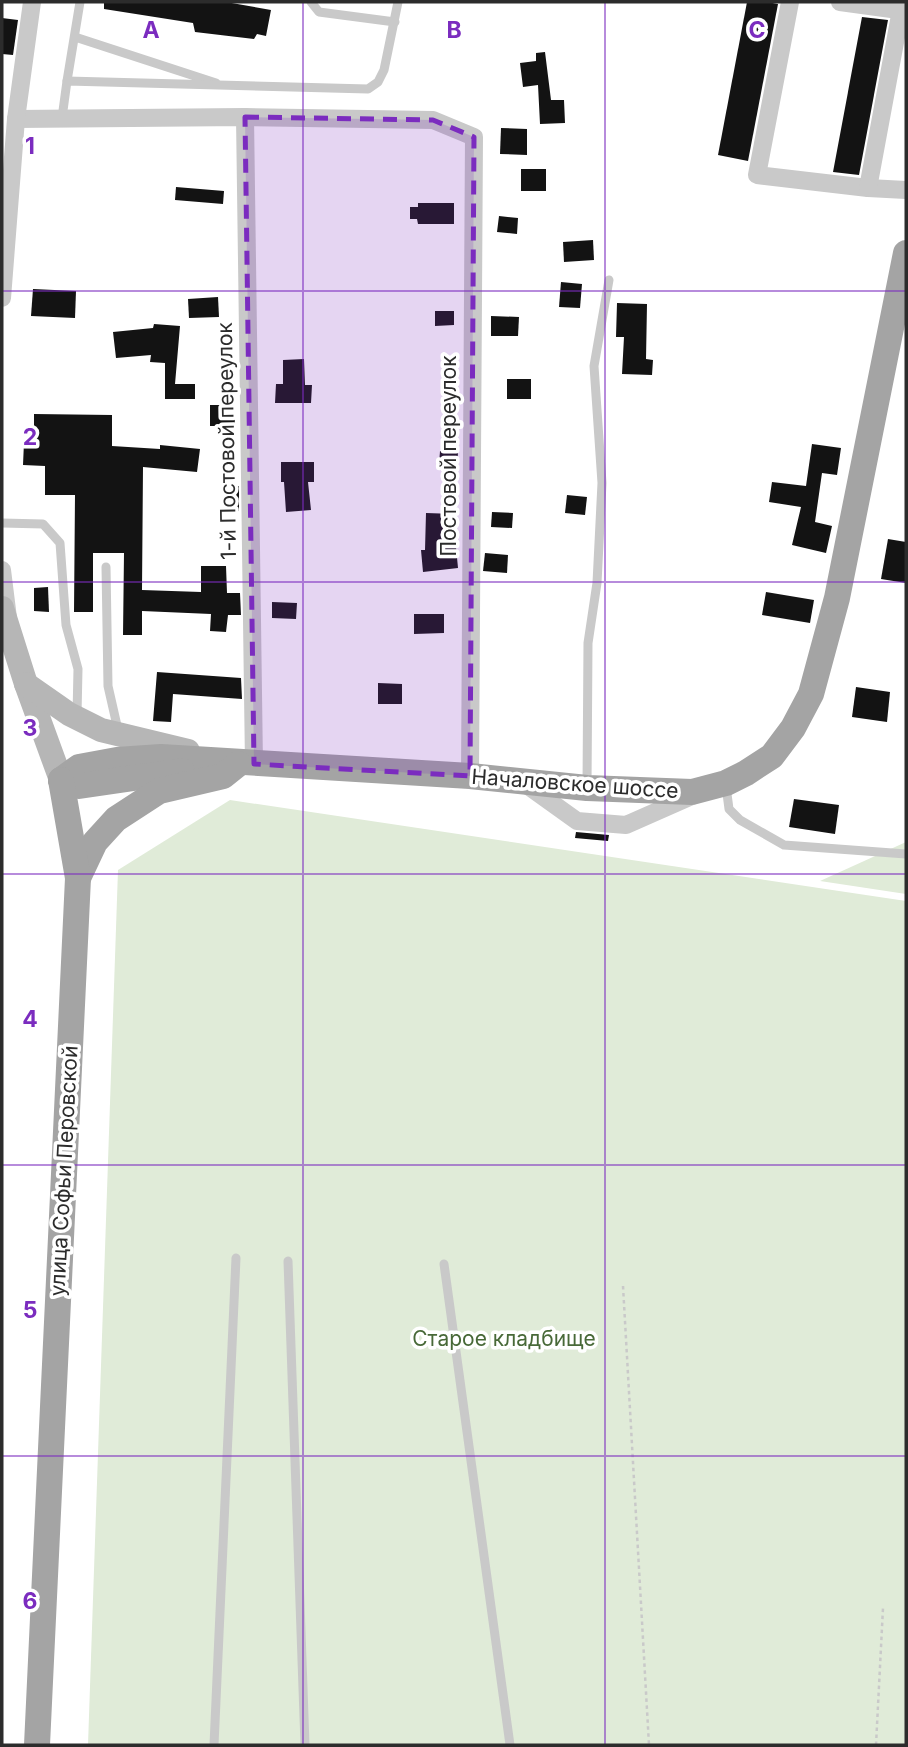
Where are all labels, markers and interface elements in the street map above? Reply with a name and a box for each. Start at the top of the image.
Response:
text: A [142,16,160,44]
text: B [446,16,462,44]
text: C [748,16,766,44]
text: 1 [25,132,35,160]
street label: 1-й Постовой переулок [212,321,241,560]
street label: Постовой переулок [436,355,461,557]
text: 2 [23,423,37,451]
text: 3 [23,714,37,742]
street label: Началовское шоссе [471,764,679,803]
text: 4 [22,1005,38,1033]
street label: улица Софьи Перовской [44,1045,83,1297]
text: 5 [23,1296,37,1324]
park label: Старое кладбище [412,1326,596,1351]
text: 6 [23,1587,37,1615]

